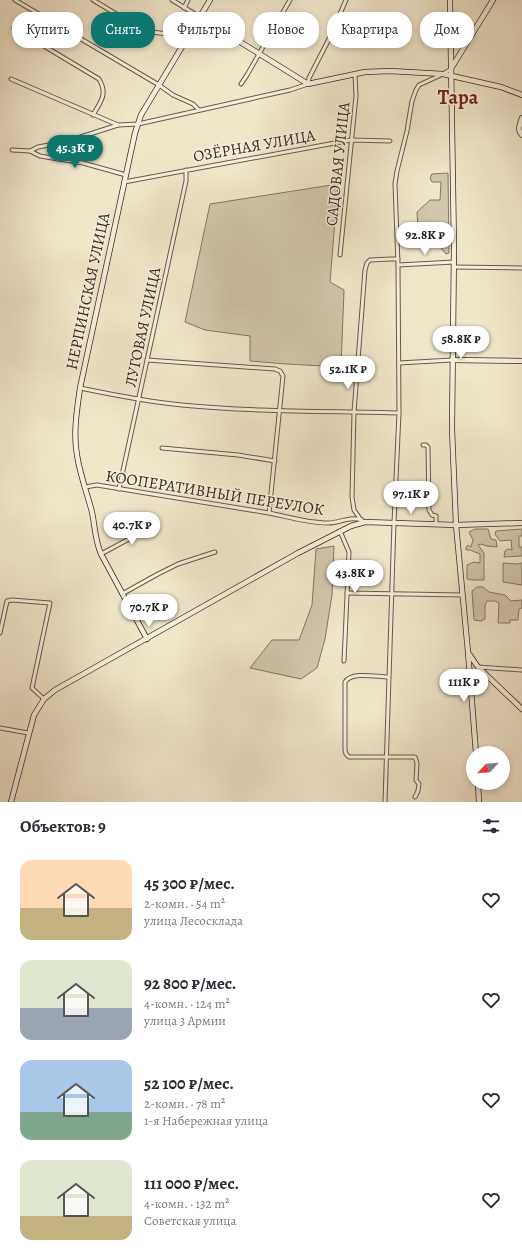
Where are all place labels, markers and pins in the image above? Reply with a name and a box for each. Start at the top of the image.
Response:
pin: 45.3K ₽ [38,135,112,169]
pin: 92.8K ₽ [388,222,462,256]
pin: 58.8K ₽ [424,326,498,360]
pin: 52.1K ₽ [311,356,385,390]
pin: 97.1K ₽ [374,481,448,515]
pin: 40.7K ₽ [95,512,169,546]
pin: 43.8K ₽ [318,560,392,594]
pin: 70.7K ₽ [112,594,186,628]
pin: 111K ₽ [431,669,497,703]

